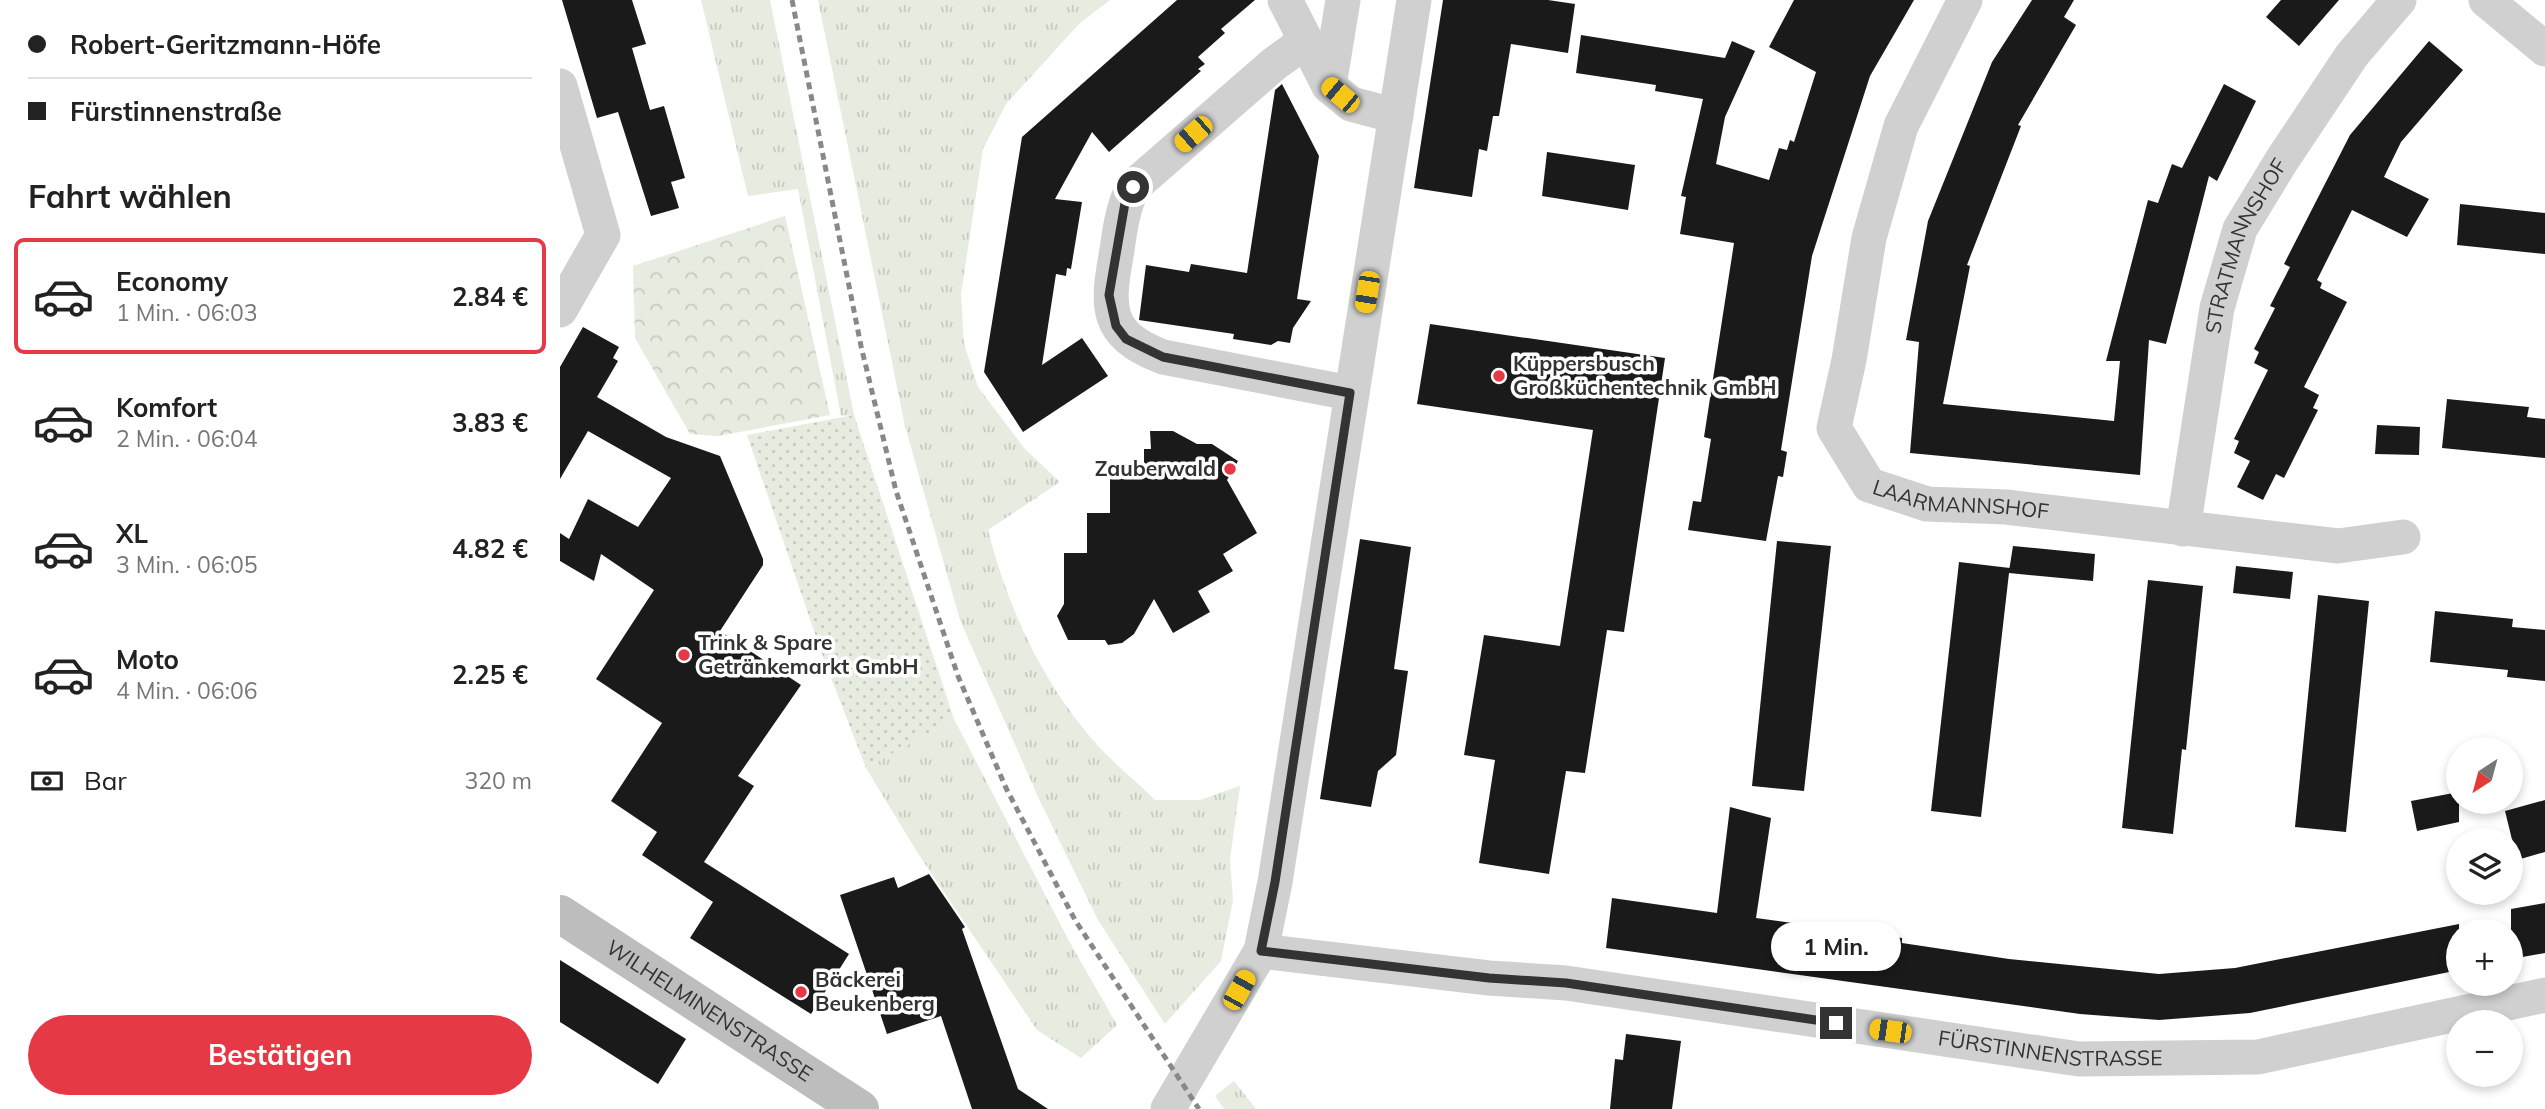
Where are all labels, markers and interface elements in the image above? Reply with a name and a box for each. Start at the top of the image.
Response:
text: Robert-Geritzmann-Höfe [70,28,381,61]
car [1318,73,1363,117]
text: Fürstinnenstraße [70,95,282,128]
car [1171,112,1216,156]
street label: STRATMANNSHOF [2199,153,2292,335]
route start [1117,171,1149,203]
text: Fahrt wählen [28,176,232,216]
icon: car [32,265,95,328]
text: Economy [116,265,228,298]
car [1354,270,1381,314]
text: 2.84 € [452,280,528,313]
text: 1 Min. · 06:03 [116,298,258,327]
place label: Küppersbusch Großküchentechnik GmbH [1513,350,1777,400]
marker: Küppersbusch Großküchentechnik GmbH [1491,368,1507,384]
icon: car [32,391,95,454]
text: Komfort [116,391,217,424]
text: 3.83 € [452,406,528,439]
text: 2 Min. · 06:04 [116,424,258,453]
place label: Zauberwald [1095,455,1216,481]
marker: Zauberwald [1222,461,1238,477]
street label: LAARMANNSHOF [1870,473,2051,524]
icon: car [32,517,95,580]
text: XL [116,517,148,550]
text: 4.82 € [452,532,528,565]
text: 3 Min. · 06:05 [116,550,258,579]
place label: Trink & Spare Getränkemarkt GmbH [698,629,919,679]
icon: car [32,643,95,706]
text: Moto [116,643,179,676]
marker: Trink & Spare Getränkemarkt GmbH [676,647,692,663]
text: 2.25 € [452,658,528,691]
text: 4 Min. · 06:06 [116,676,258,705]
north arrow [2446,737,2524,814]
map controls [2446,737,2523,1087]
icon: cash [28,762,66,800]
text: Bar [84,764,127,797]
text: 320 m [464,766,532,795]
button: layers [2446,828,2523,905]
button: + [2446,919,2523,996]
callout: 1 Min. [1771,922,1901,970]
text: 1 Min. [1803,932,1869,961]
street label: WILHELMINENSTRASSE [602,934,818,1087]
place label: Bäckerei Beukenberg [815,966,935,1016]
car [1220,967,1259,1013]
marker: Bäckerei Beukenberg [793,984,809,1000]
route end [1820,1007,1852,1039]
button: − [2446,1010,2523,1087]
button: Bestätigen [28,1015,532,1095]
car [1868,1018,1913,1044]
street label: FÜRSTINNENSTRASSE [1937,1024,2163,1071]

